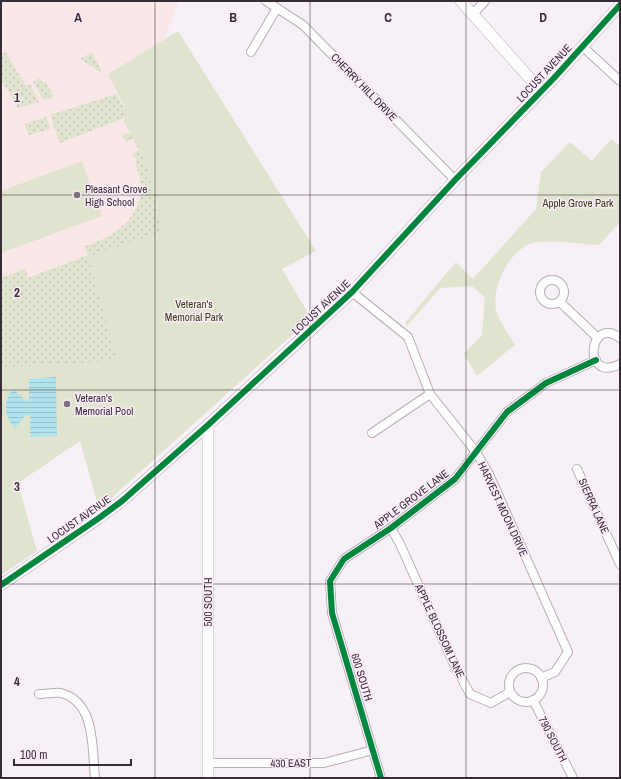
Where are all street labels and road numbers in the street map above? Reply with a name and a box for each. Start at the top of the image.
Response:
street label: LOCUST AVENUE [513,41,575,105]
street label: CHERRY HILL DRIVE [328,50,400,124]
street label: LOCUST AVENUE [289,276,353,338]
street label: HARVEST MOON DRIVE [475,459,531,559]
street label: APPLE GROVE LANE [370,466,451,532]
street label: SIERRA LANE [576,476,612,536]
street label: LOCUST AVENUE [44,492,114,546]
street label: 500 SOUTH [201,577,215,627]
street label: APPLE BLOSSOM LANE [412,581,468,680]
street label: 600 SOUTH [348,651,376,703]
street label: 790 SOUTH [536,714,570,764]
street label: 430 EAST [270,756,312,770]

